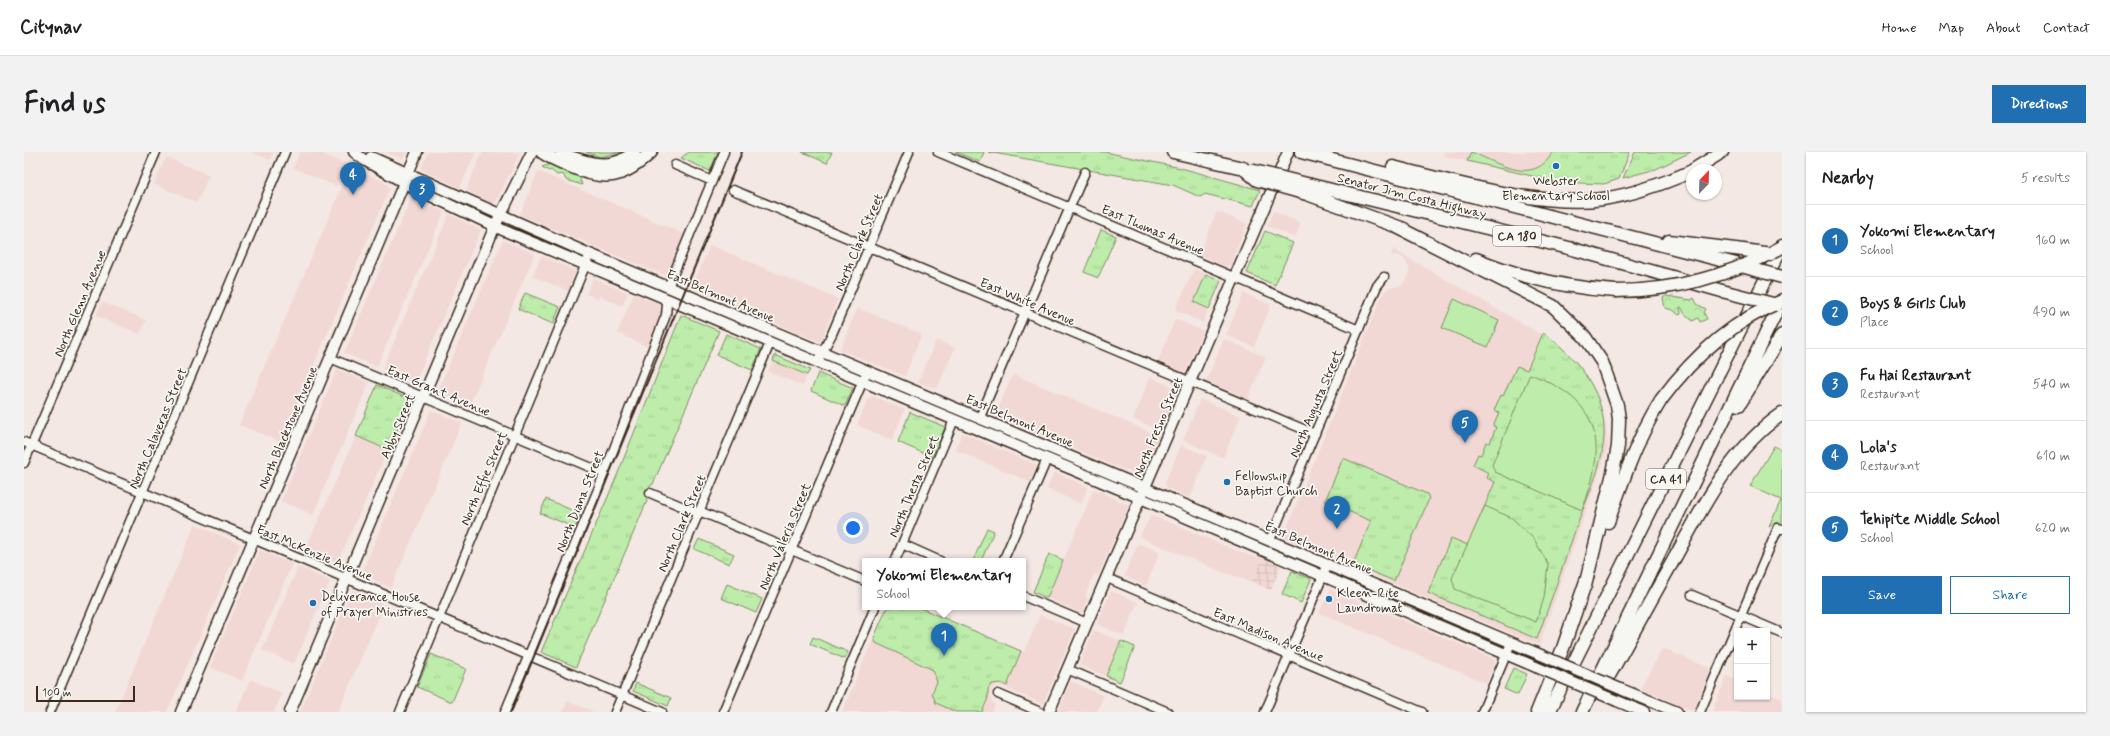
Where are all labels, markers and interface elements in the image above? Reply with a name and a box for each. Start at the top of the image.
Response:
text: Citynav [20,15,82,40]
text: Home [1882,19,1916,37]
text: Map [1938,19,1964,37]
text: About [1986,19,2021,37]
text: Contact [2043,19,2090,37]
button: Directions [1992,85,2086,123]
text: Find us [24,86,105,123]
marker: Webster Elementary School [1551,161,1561,171]
pin: 4 [340,162,366,195]
north arrow [1686,164,1722,200]
text: Nearby [1822,167,1874,189]
street label: Senator Jim Costa Highway [1335,170,1488,225]
text: 5 results [2021,170,2070,187]
place label: Webster Elementary School [1502,173,1610,205]
pin: 3 [409,176,435,209]
street label: North Clark Street [831,191,888,294]
street label: East Thomas Avenue [1099,201,1206,260]
text: Yokomi Elementary [1860,222,1995,242]
road number: CA 180 [1493,226,1541,246]
text: 1 [1832,232,1838,249]
text: 160 m [2035,232,2070,249]
text: School [1860,242,1894,259]
street label: North Glenn Avenue [50,247,111,360]
street label: East Belmont Avenue [664,266,777,327]
street label: East White Avenue [977,275,1078,330]
text: Boys & Girls Club [1860,294,1966,314]
text: 2 [1832,304,1838,321]
text: 490 m [2033,304,2070,321]
text: Place [1860,314,1889,331]
street label: North Augusta Street [1286,347,1347,460]
street label: East Grant Avenue [384,362,493,421]
street label: North Blackstone Avenue [255,363,322,492]
street label: North Calaveras Street [125,365,192,492]
text: Fu Hai Restaurant [1860,366,1972,386]
street label: North Fresno Street [1130,375,1187,480]
text: 3 [1832,376,1838,393]
text: 540 m [2033,376,2070,393]
text: Restaurant [1860,386,1920,403]
street label: Abby Street [377,391,420,462]
street label: East Belmont Avenue [963,391,1076,452]
pin: 5 [1452,410,1478,443]
street label: North Effie Street [457,429,512,528]
street label: North Thesta Street [885,433,944,540]
text: Lola's [1860,438,1897,458]
street label: North Diana Street [552,448,608,555]
text: 4 [1831,448,1839,465]
text: 610 m [2036,448,2070,465]
text: Restaurant [1860,458,1920,475]
place label: Fellowship Baptist Church [1235,468,1318,500]
road number: CA 41 [1646,469,1686,489]
street label: North Clark Street [654,472,711,575]
marker: Fellowship Baptist Church [1222,477,1232,487]
street label: North Valeria Street [755,480,816,593]
pin: 2 [1324,496,1350,529]
text: Tehipite Middle School [1860,510,2000,530]
your location [843,518,863,538]
street label: East Belmont Avenue [1262,518,1375,579]
text: 5 [1831,520,1839,537]
text: 620 m [2035,520,2070,537]
street label: East McKenzie Avenue [254,521,375,586]
text: School [1860,530,1894,547]
popup [862,558,1026,610]
text: Yokomi Elementary [877,566,1011,586]
button: Save [1822,576,1942,614]
button: Share [1950,576,2070,614]
place label: Kleen-Rite Laundromat [1337,585,1402,617]
text: School [877,586,910,603]
place label: Deliverance House of Prayer Ministries [321,589,428,621]
marker: Kleen-Rite Laundromat [1324,594,1334,604]
marker: Deliverance House of Prayer Ministries [308,598,318,608]
street label: East Madison Avenue [1210,604,1327,666]
pin: 1 [931,623,957,656]
map controls [1734,628,1770,700]
button: + [1734,628,1770,664]
button: − [1734,664,1770,700]
scale bar [36,684,135,703]
text: 100 m [42,686,72,700]

